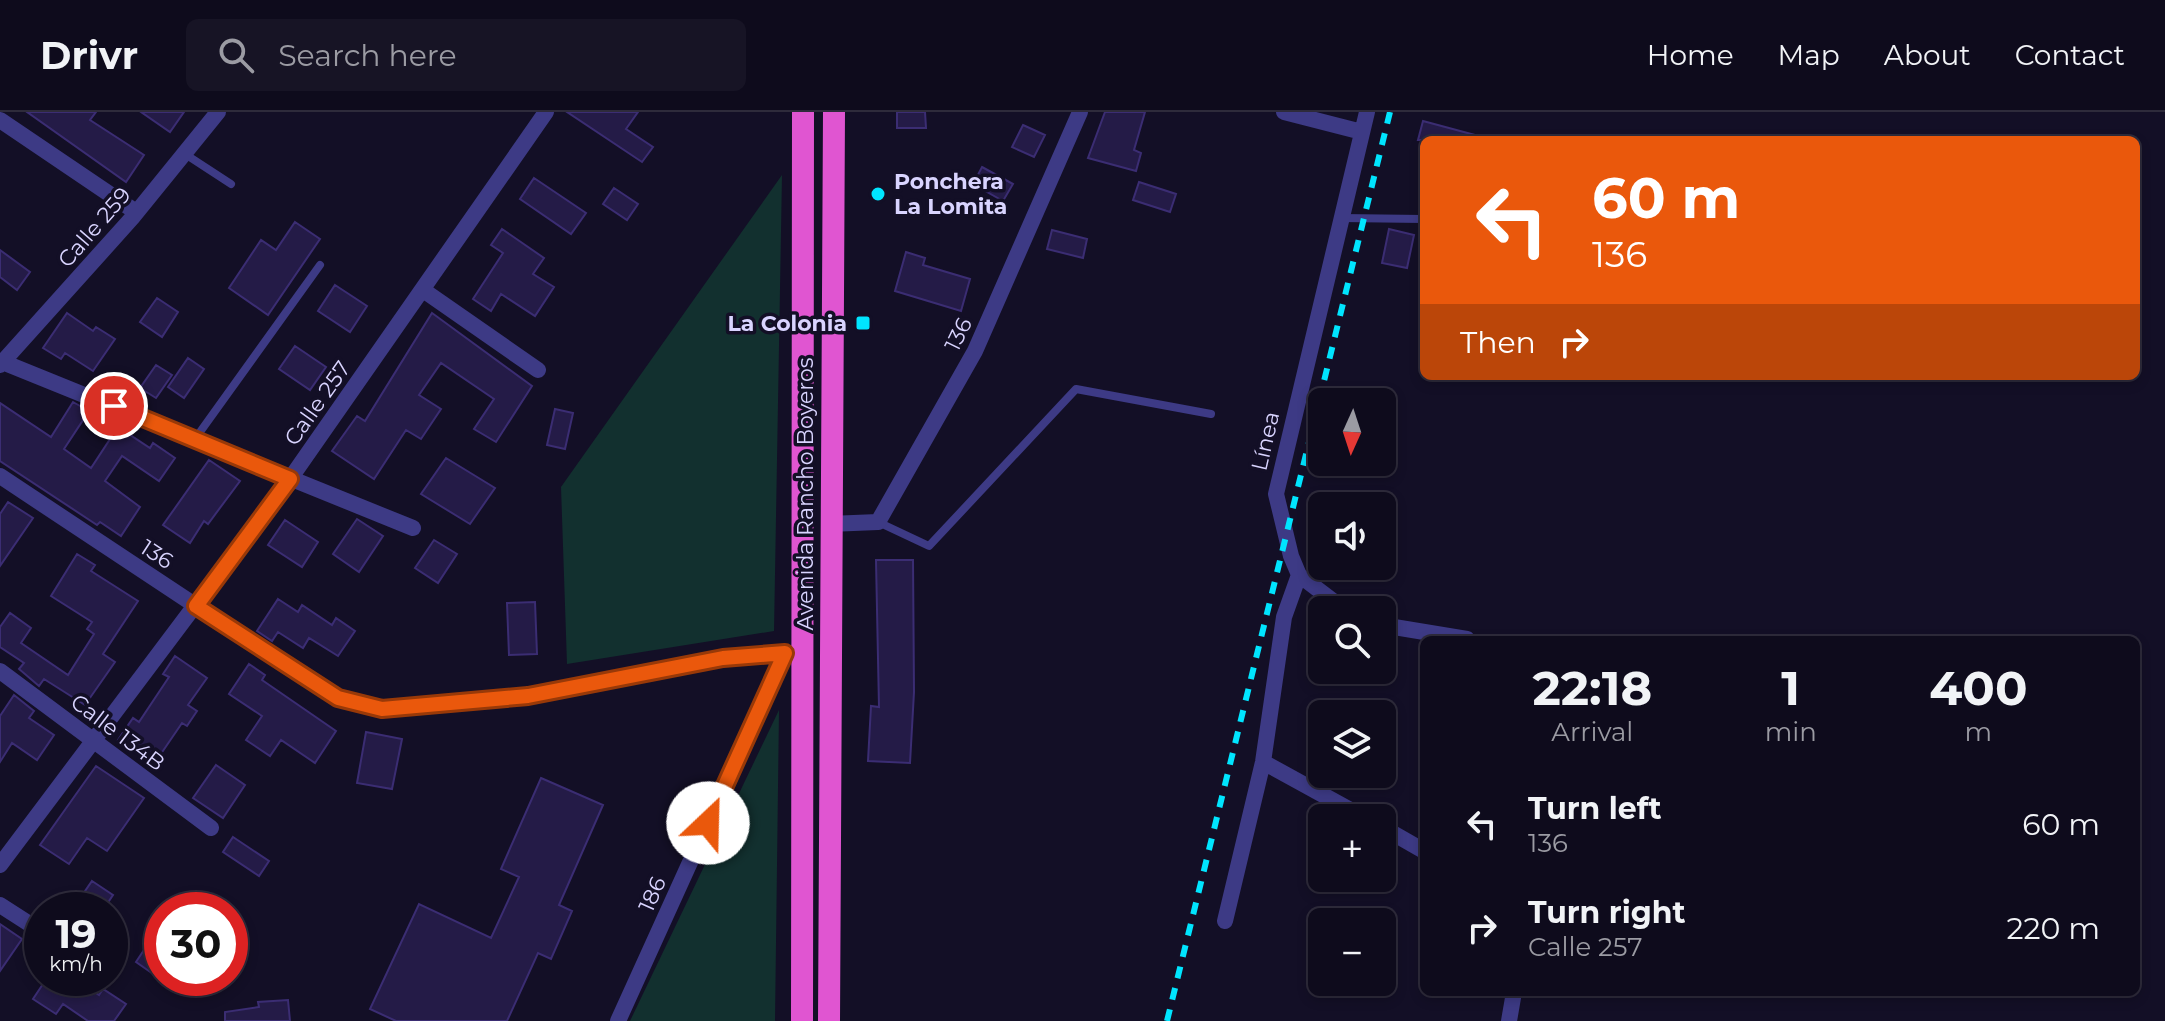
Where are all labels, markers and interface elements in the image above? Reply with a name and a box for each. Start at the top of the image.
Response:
search box [186,19,746,91]
text: Drivr [40,32,138,79]
icon: search [214,33,258,77]
text: Search here [278,37,457,74]
text: Home [1647,38,1734,72]
text: Map [1778,38,1840,72]
text: About [1884,38,1971,72]
text: Contact [2015,38,2125,72]
text: 60 m [1592,164,1740,232]
place label: Ponchera La Lomita [894,168,1007,220]
icon: left [1460,168,1564,272]
street label: Calle 259 [52,182,137,273]
marker: Ponchera La Lomita [869,185,887,203]
text: 136 [1592,232,1647,276]
place label: La Colonia [727,310,847,337]
street label: 136 [939,313,978,355]
marker: La Colonia [854,314,872,332]
icon: right [1552,320,1596,364]
text: Then [1460,324,1536,361]
street label: Calle 257 [279,356,356,451]
street label: Avenida Rancho Boyeros [792,357,819,630]
pin [80,372,148,440]
icon: arrive [92,384,136,428]
north arrow [1308,388,1396,476]
map controls [1308,388,1396,996]
street label: Línea [1246,409,1285,473]
button: sound [1308,492,1396,580]
street label: 136 [135,534,178,575]
button: search [1308,596,1396,684]
text: 22:18 [1532,659,1652,717]
text: 1 [1781,659,1800,717]
text: 400 [1929,659,2028,717]
street label: Calle 134B [65,688,170,777]
button: layers [1308,700,1396,788]
text: Arrival [1551,716,1633,748]
text: min [1765,716,1817,748]
text: m [1965,716,1992,748]
position arrow [666,781,750,865]
text: Turn left [1528,790,1661,827]
icon: left [1460,802,1504,846]
button: + [1308,804,1396,892]
text: 60 m [2022,806,2100,843]
text: 136 [1528,827,1568,859]
street label: 186 [633,873,672,916]
speed limit sign: 30 [144,892,248,996]
text: Turn right [1528,894,1685,931]
icon: right [1460,906,1504,950]
button: − [1308,908,1396,996]
text: 19 [55,909,97,958]
text: 220 m [2006,910,2100,947]
text: Calle 257 [1528,931,1643,963]
text: km/h [49,952,103,976]

